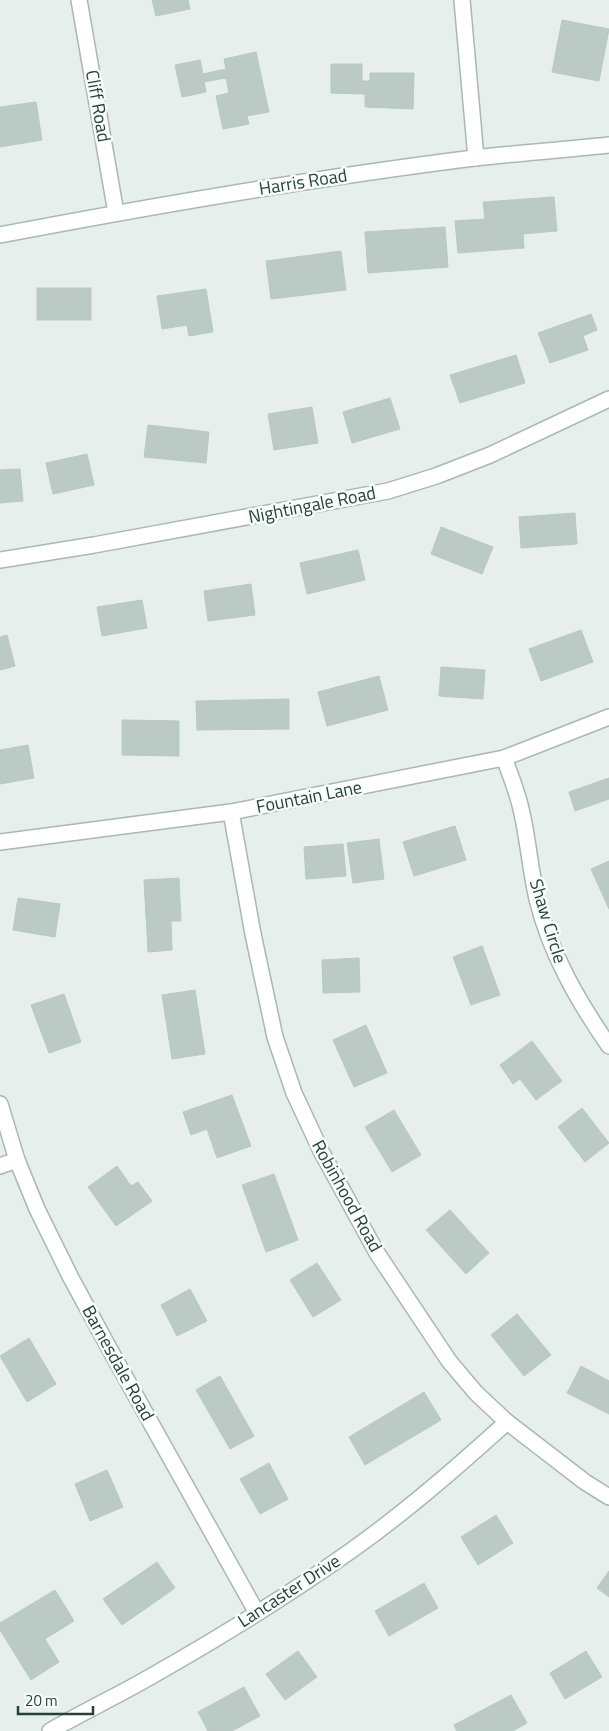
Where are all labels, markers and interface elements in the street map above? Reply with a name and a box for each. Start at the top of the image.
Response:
street label: Cliff Road [79,68,118,144]
street label: Harris Road [257,161,349,202]
street label: Nightingale Road [246,479,378,530]
street label: Fountain Lane [254,773,364,820]
street label: Shaw Circle [523,875,574,966]
street label: Robinhood Road [305,1135,389,1257]
street label: Barnesdale Road [76,1300,161,1425]
street label: Lancaster Drive [232,1547,345,1634]
scale bar [18,1684,92,1716]
text: 20 m [25,1689,58,1712]

